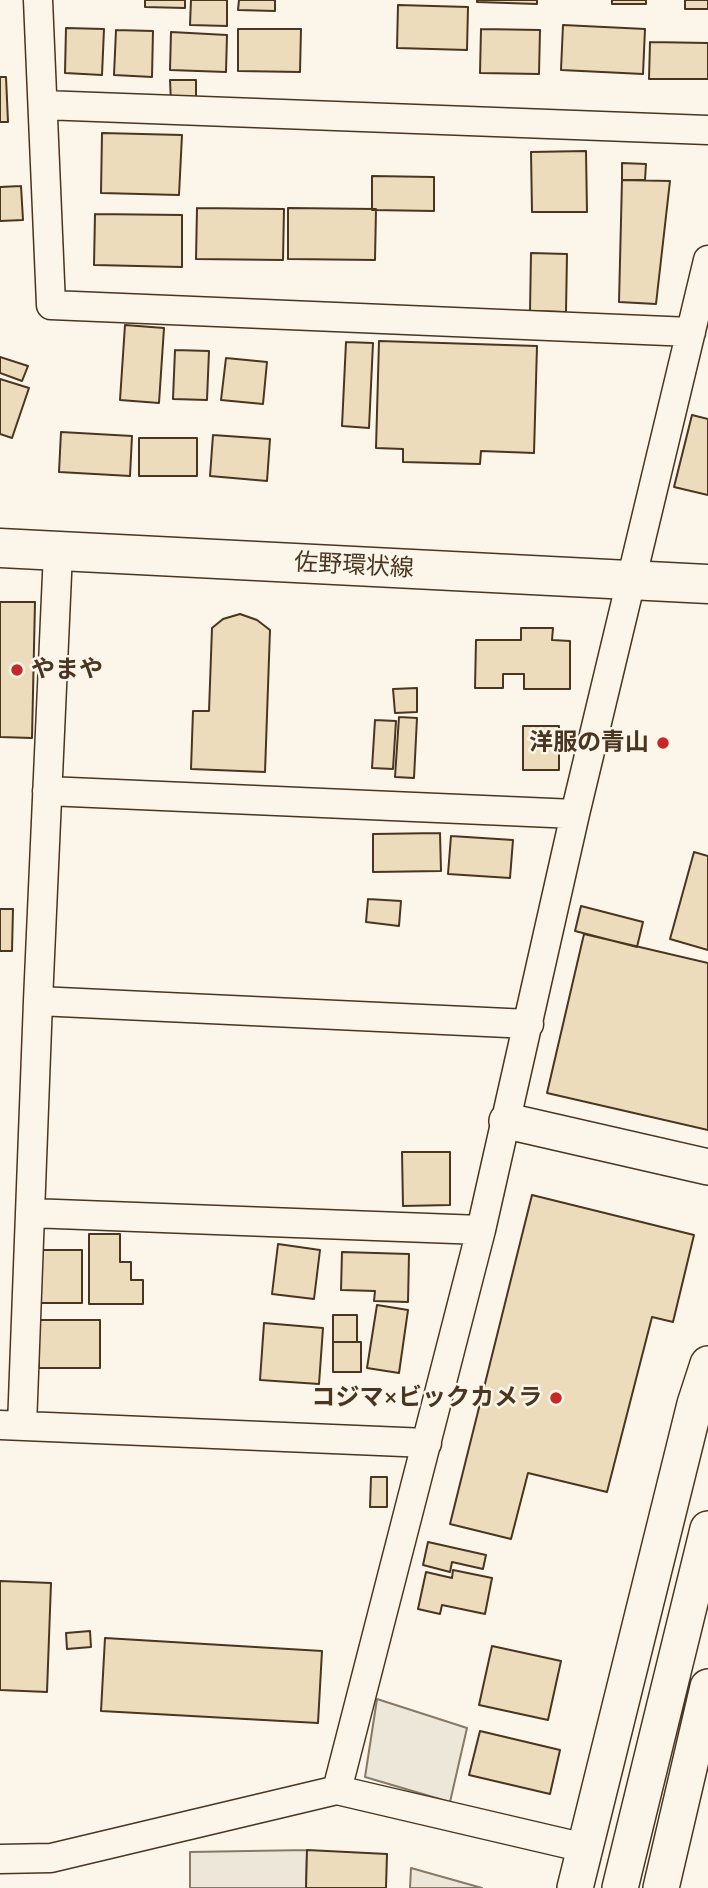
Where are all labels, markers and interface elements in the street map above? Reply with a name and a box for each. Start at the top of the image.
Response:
street label: 佐野環状線 [293,548,415,584]
place label: やまや [31,656,103,684]
marker: やまや [9,662,25,678]
place label: 洋服の青山 [529,729,649,757]
marker: 洋服の青山 [655,735,671,751]
place label: コジマ×ビックカメラ [312,1384,542,1412]
marker: コジマ×ビックカメラ [548,1390,564,1406]

